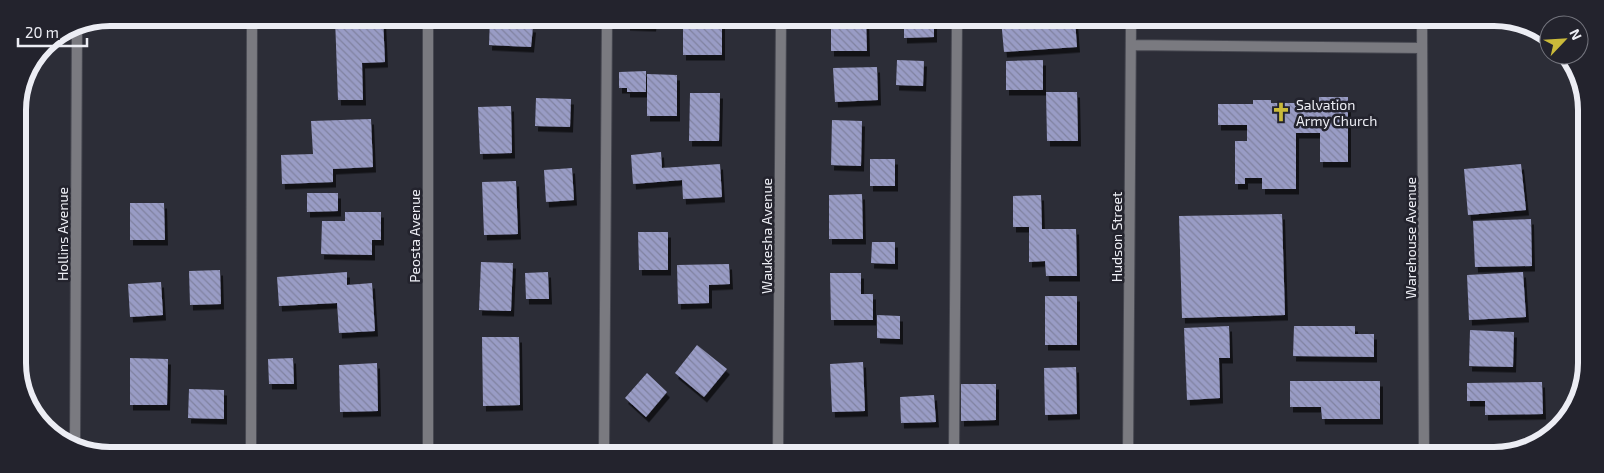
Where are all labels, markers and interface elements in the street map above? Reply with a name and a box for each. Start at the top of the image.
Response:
scale bar [18,15,86,47]
north arrow [1539,15,1589,65]
text: 20 m [25,23,59,41]
text: N [1566,26,1586,42]
place label: Salvation Army Church [1296,96,1377,129]
church icon: Salvation Army Church [1270,101,1292,123]
street label: Warehouse Avenue [1402,177,1419,299]
street label: Waukesha Avenue [758,178,775,294]
street label: Hollins Avenue [54,187,71,281]
street label: Peosta Avenue [406,189,423,283]
street label: Hudson Street [1108,192,1125,282]

